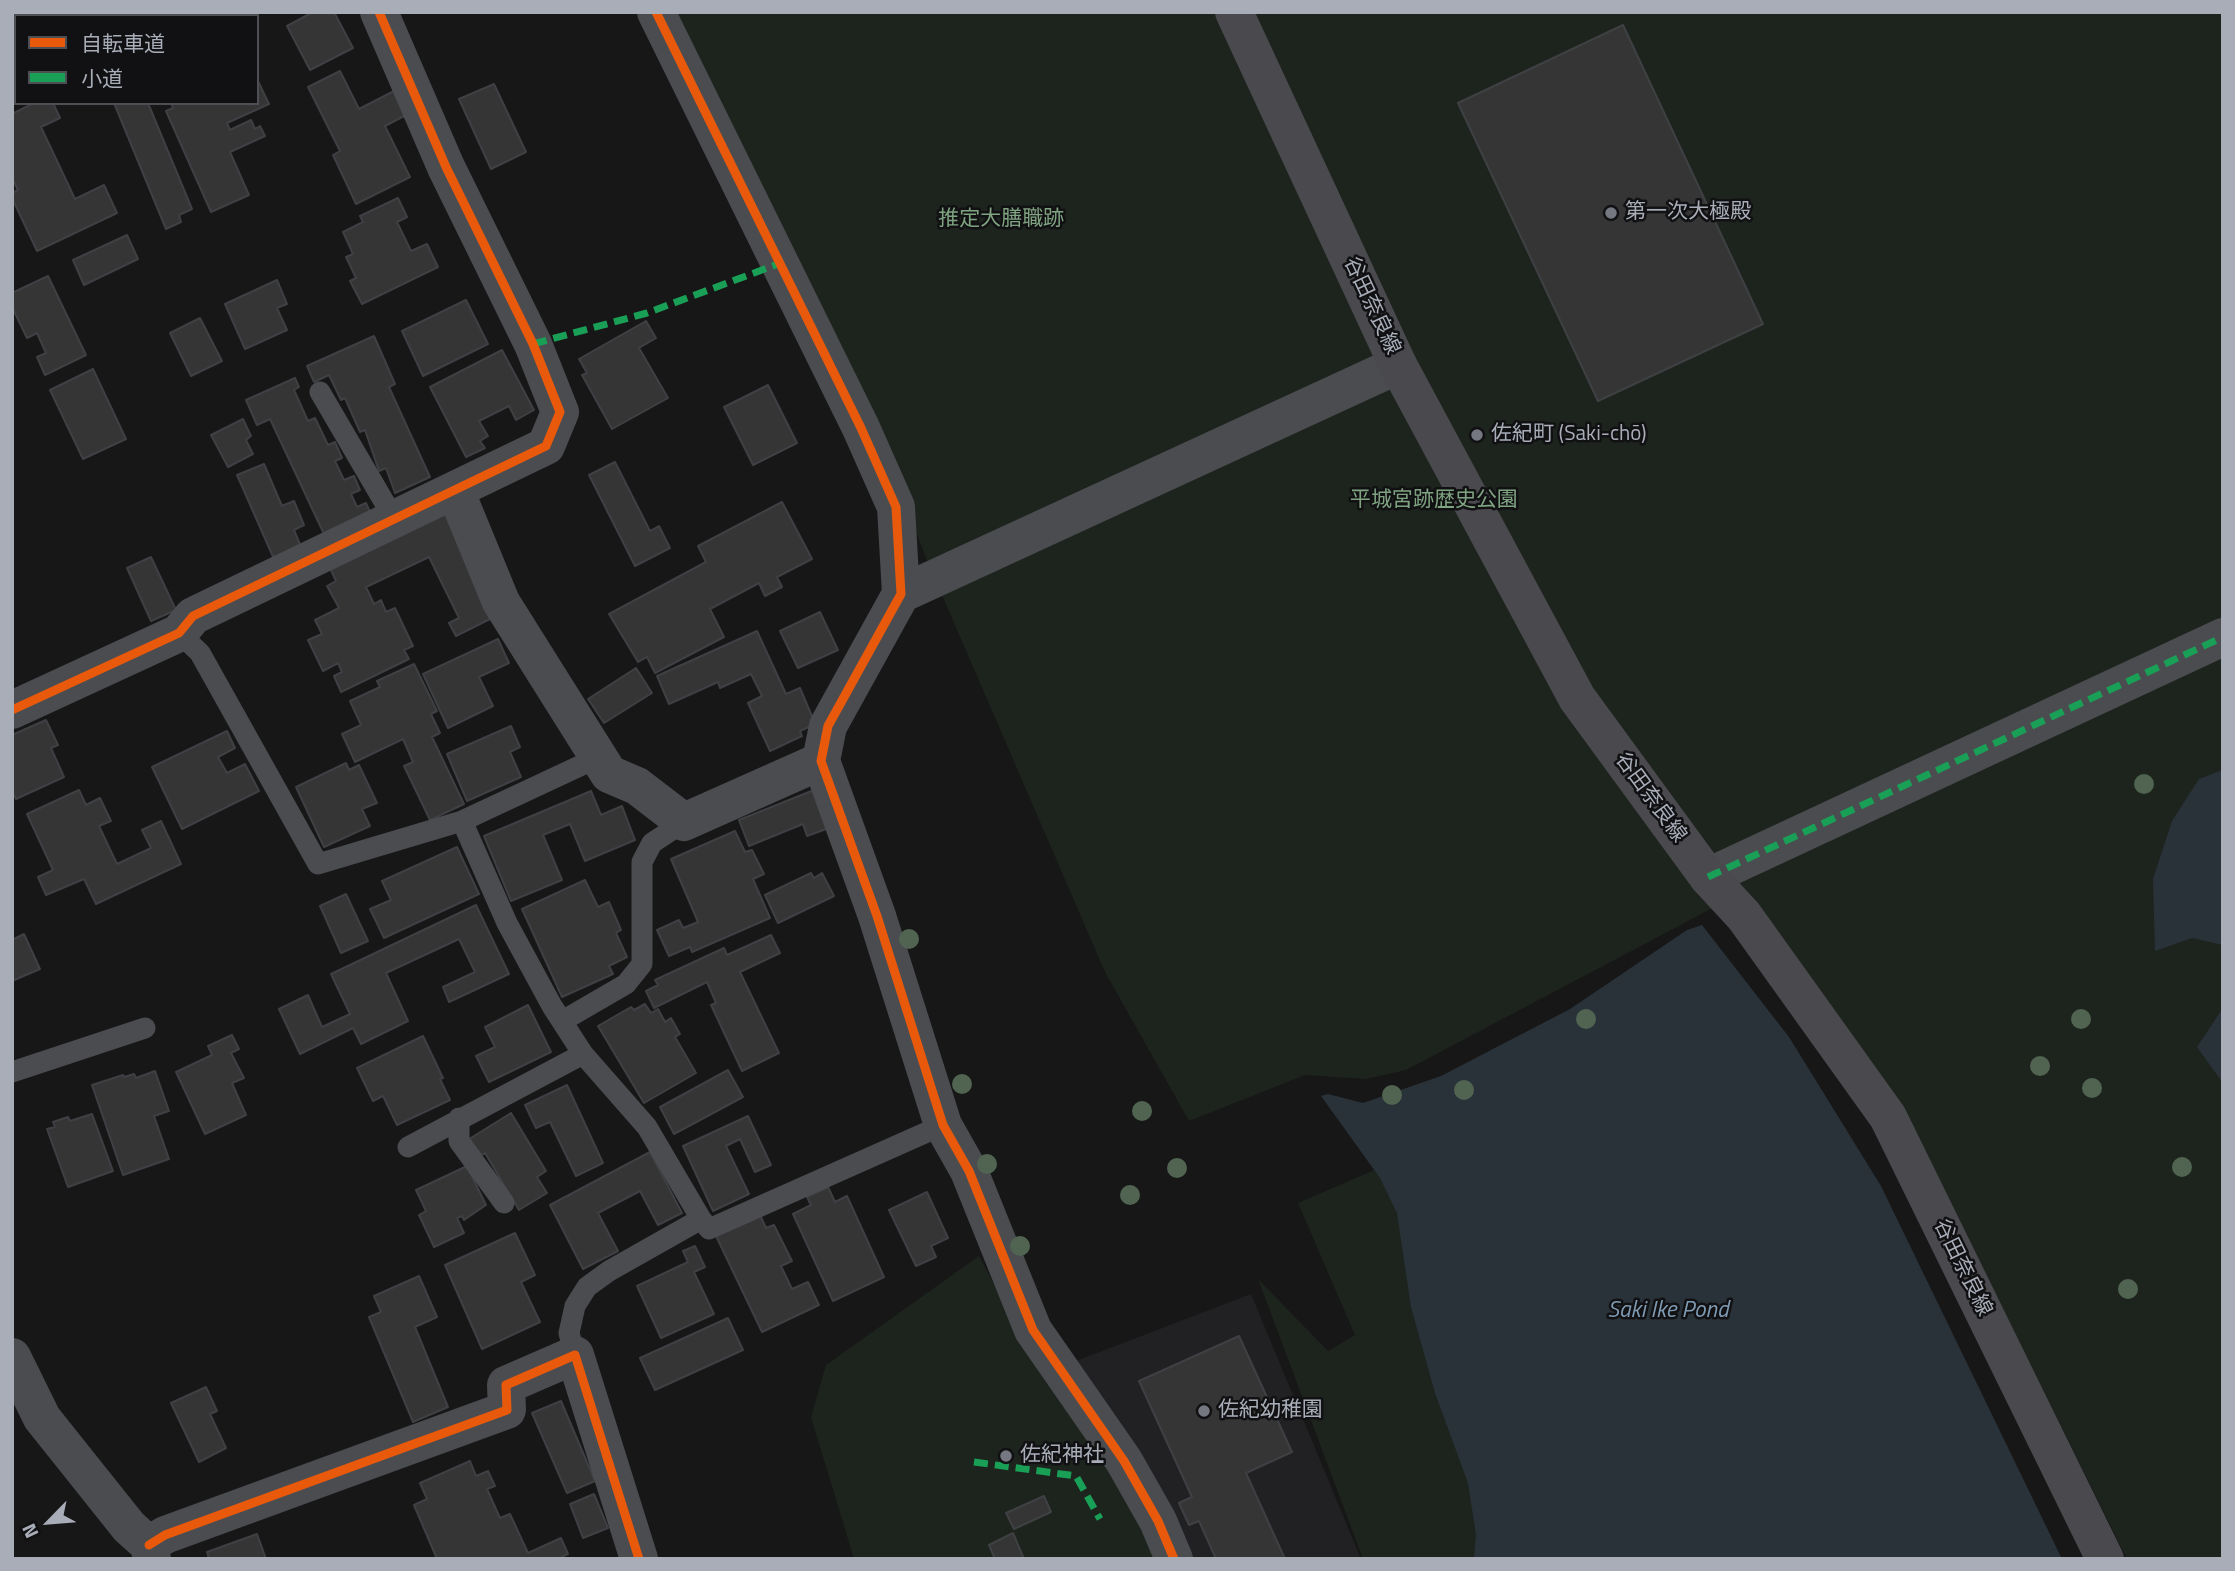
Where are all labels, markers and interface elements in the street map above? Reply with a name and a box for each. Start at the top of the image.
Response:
legend [14,14,259,105]
text: 自転車道 [81,27,165,59]
text: 小道 [81,62,123,94]
place label: 第一次大極殿 [1625,200,1751,226]
marker: 第一次大極殿 [1603,205,1619,221]
park label: 推定大膳職跡 [938,207,1064,233]
street label: 谷田奈良線 [1337,253,1405,359]
place label: 佐紀町 (Saki-chō) [1491,422,1647,448]
marker: 佐紀町 (Saki-chō) [1469,427,1485,443]
park label: 平城宮跡歴史公園 [1350,488,1518,514]
street label: 谷田奈良線 [1609,748,1691,848]
street label: 谷田奈良線 [1928,1215,1996,1321]
water label: Saki Ike Pond [1608,1297,1728,1325]
place label: 佐紀幼稚園 [1218,1398,1323,1424]
marker: 佐紀幼稚園 [1196,1403,1212,1419]
place label: 佐紀神社 [1020,1443,1104,1469]
marker: 佐紀神社 [998,1448,1014,1464]
north arrow [14,1487,84,1557]
text: N [14,1519,45,1543]

